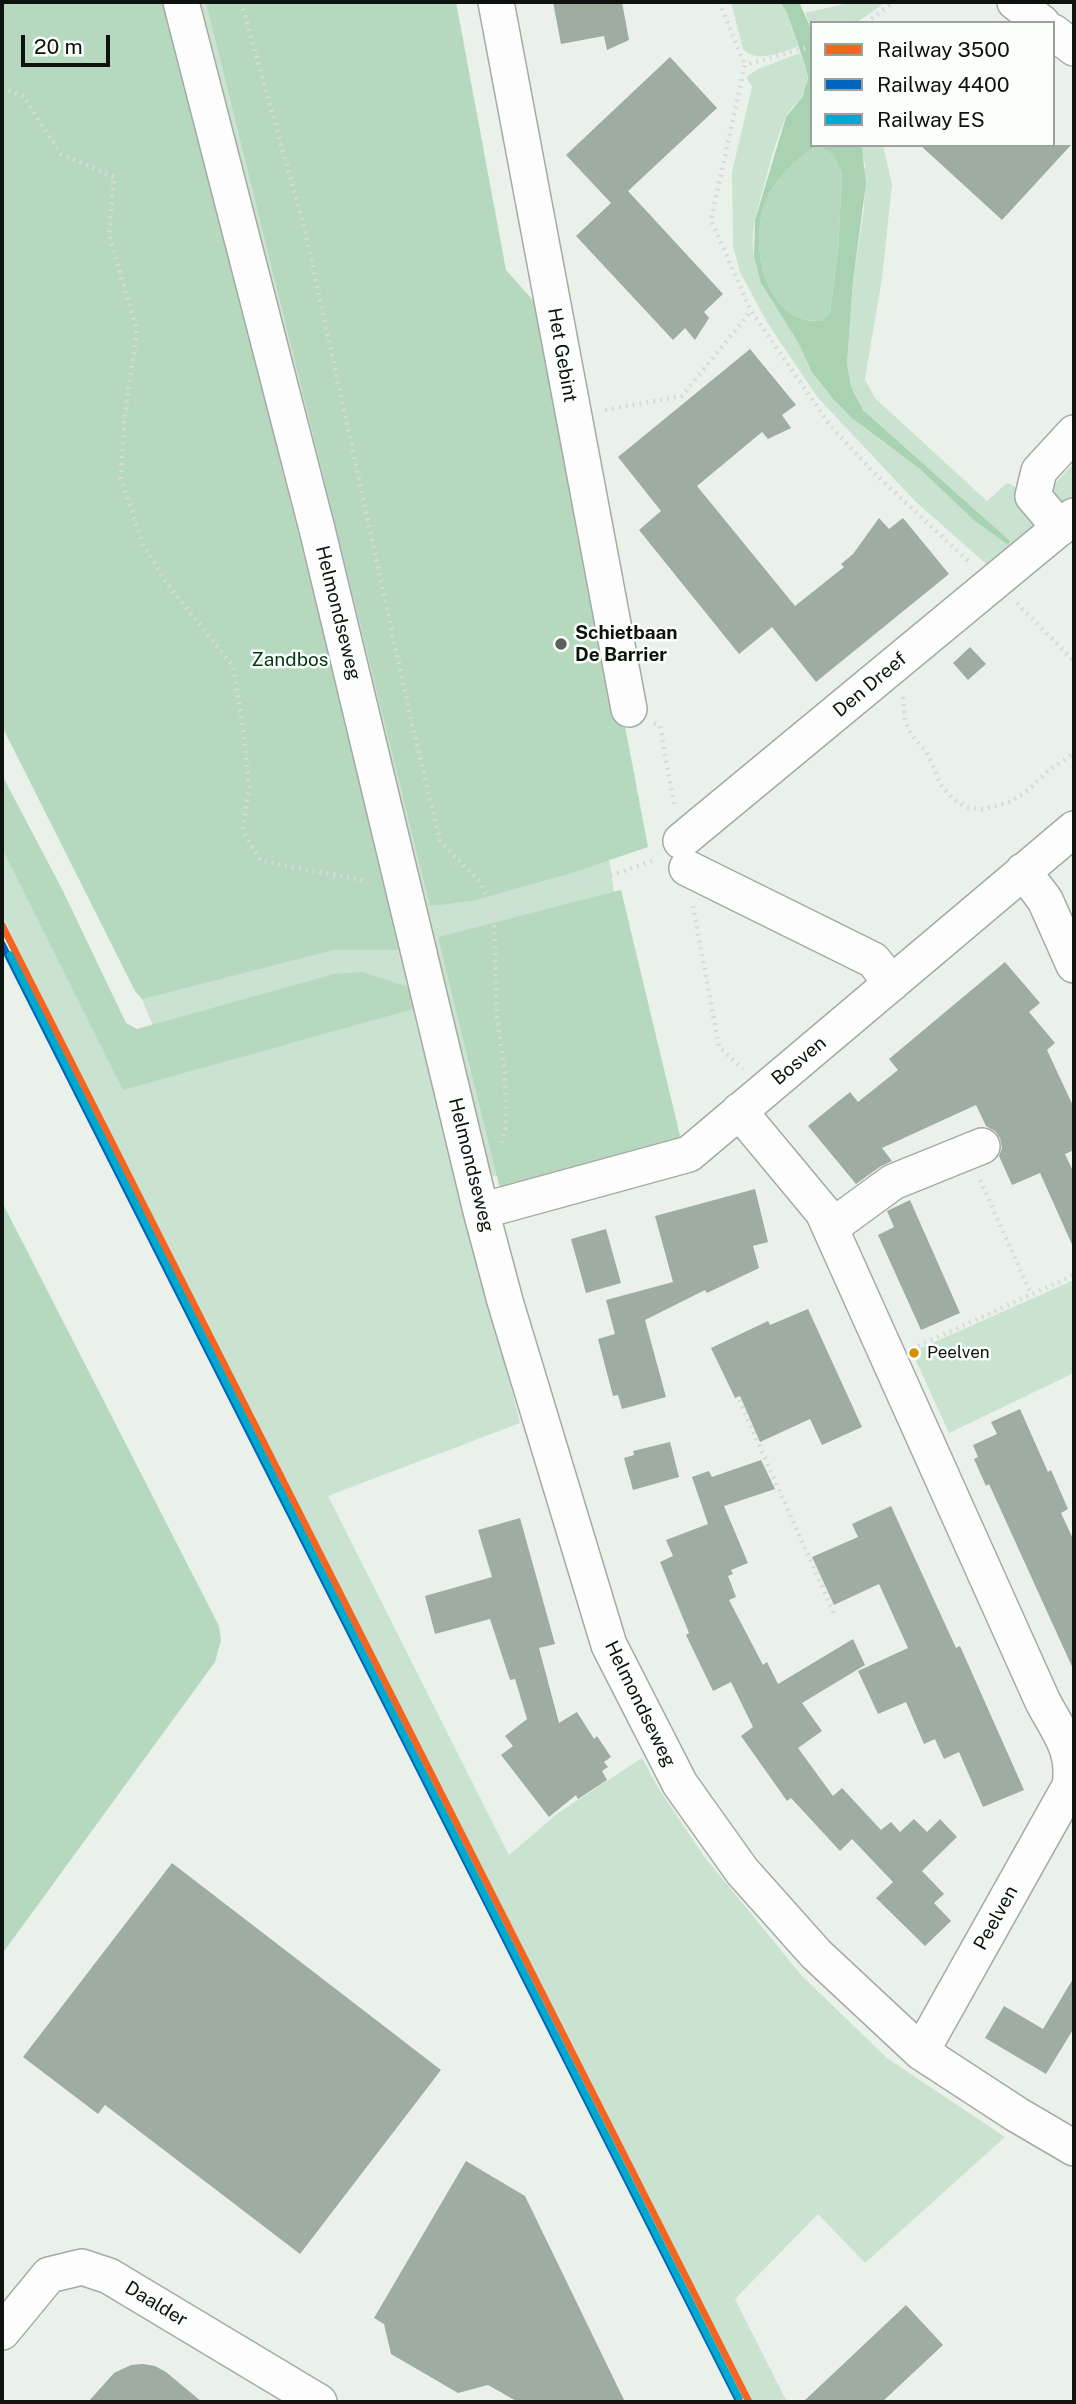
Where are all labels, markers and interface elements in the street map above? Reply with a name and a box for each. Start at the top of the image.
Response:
scale bar [24,21,114,65]
legend [810,21,1055,147]
text: 20 m [34,34,83,59]
text: Railway 3500 [877,37,1010,62]
text: Railway 4400 [877,72,1010,97]
text: Railway ES [877,107,985,132]
street label: Het Gebint [542,306,582,404]
street label: Helmondseweg [310,543,366,683]
place label: Schietbaan De Barrier [575,622,678,666]
marker: Schietbaan De Barrier [553,636,569,652]
street label: Den Dreef [829,648,911,722]
park label: Zandbos [252,649,328,671]
street label: Bosven [767,1032,831,1090]
street label: Helmondseweg [443,1095,499,1235]
place label: Peelven [927,1343,990,1363]
marker: Peelven [907,1346,921,1360]
street label: Helmondseweg [600,1637,680,1771]
street label: Peelven [969,1882,1023,1954]
street label: Daalder [121,2276,191,2332]

